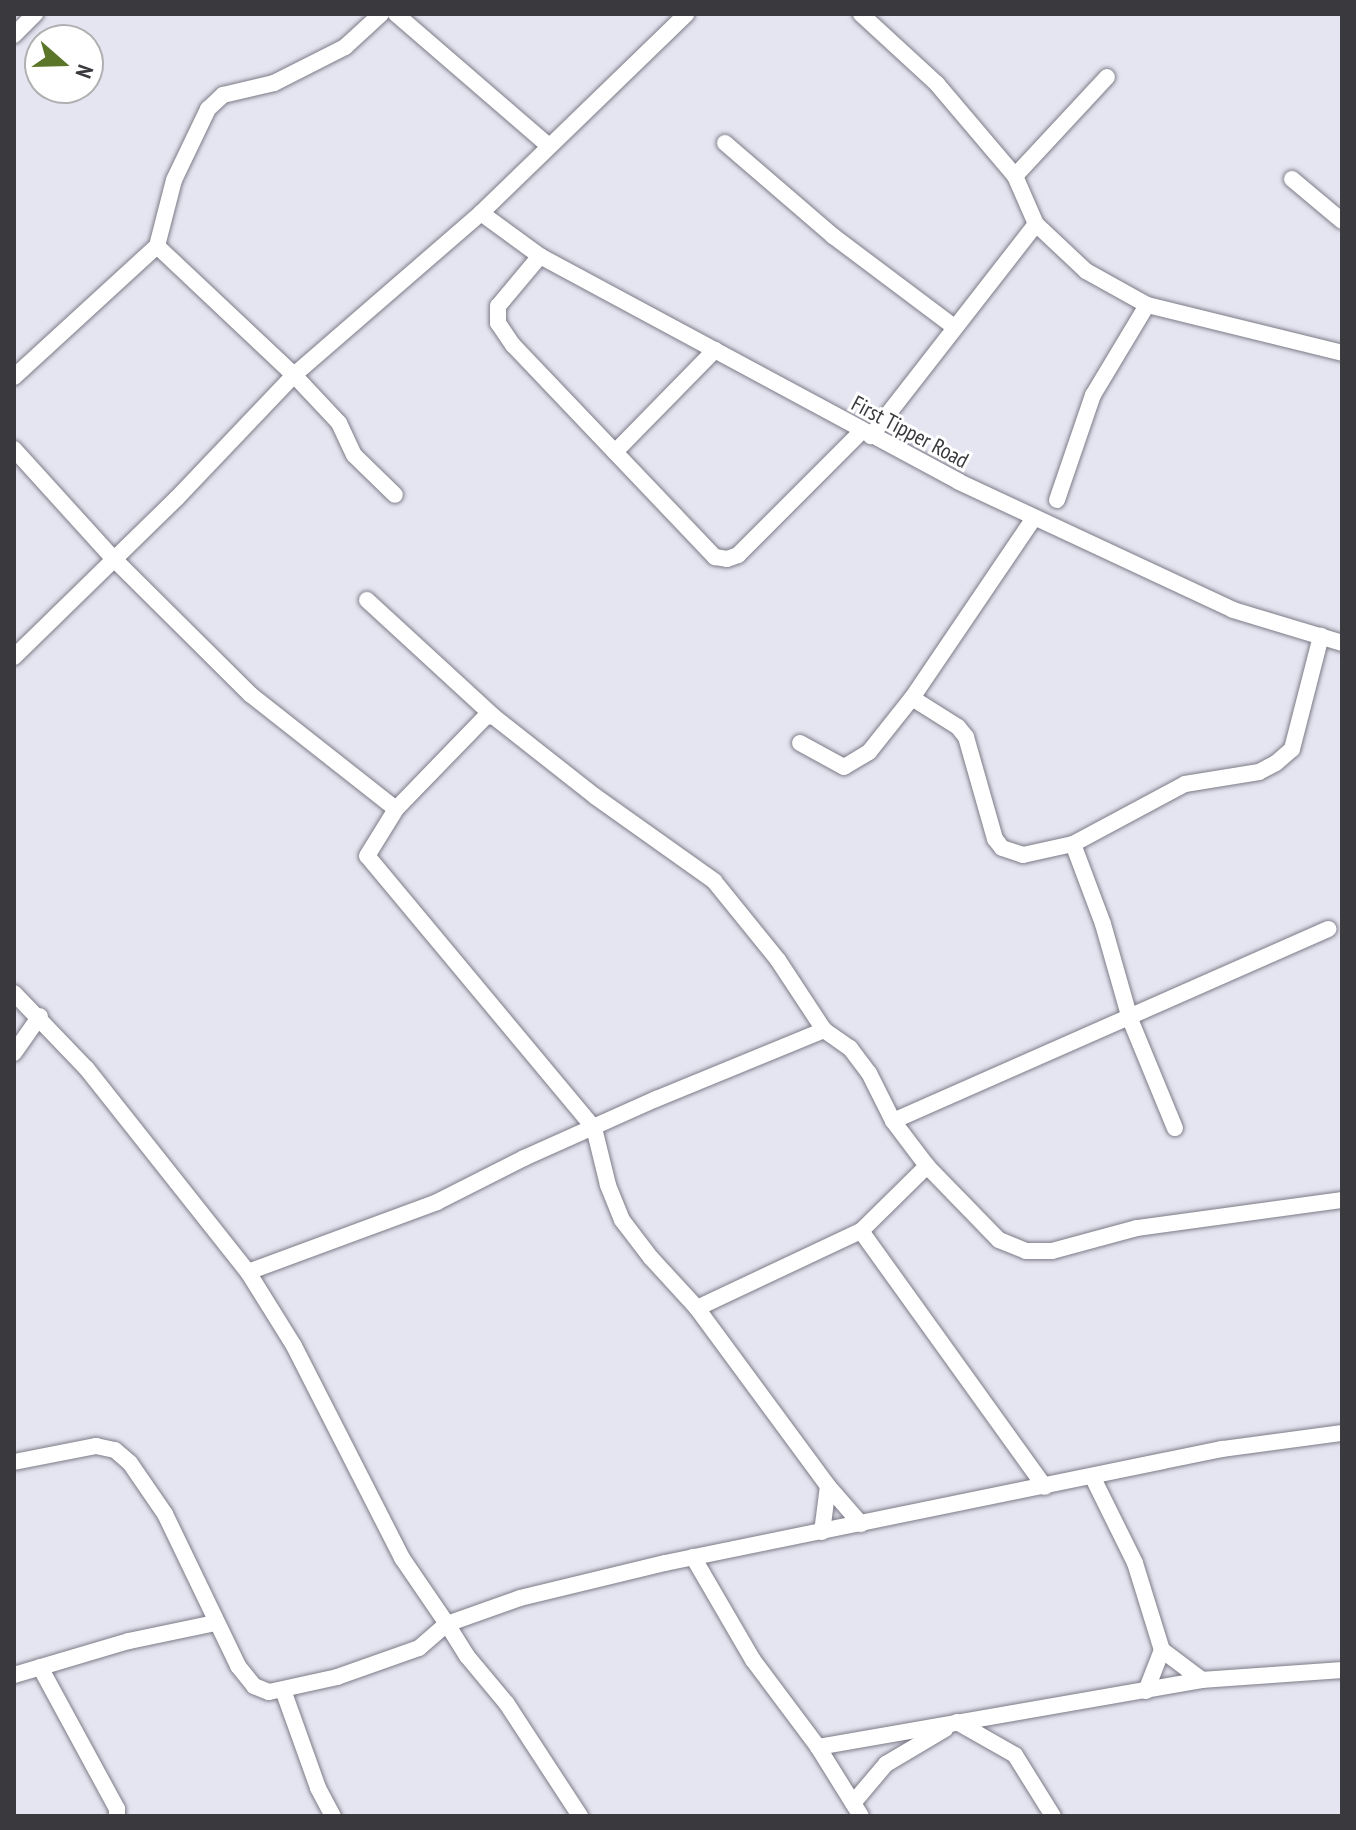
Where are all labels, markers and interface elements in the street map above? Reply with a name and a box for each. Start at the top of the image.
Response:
north arrow [24,24,104,104]
text: N [69,61,100,82]
street label: First Tipper Road [847,390,973,474]

